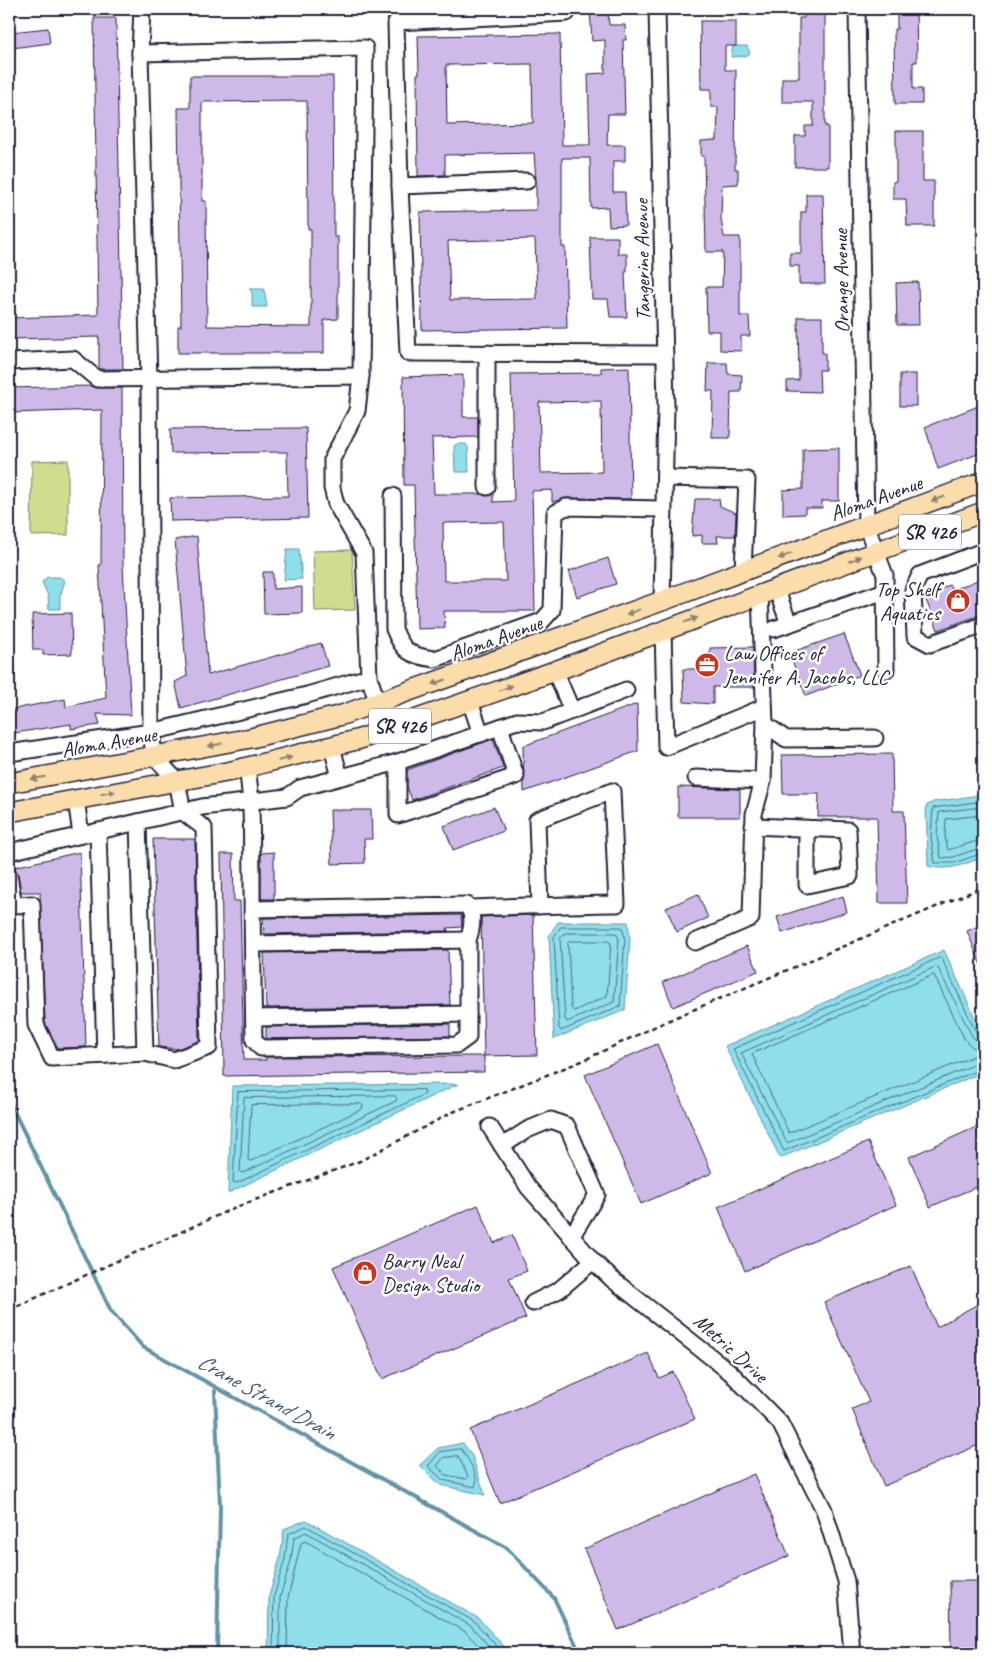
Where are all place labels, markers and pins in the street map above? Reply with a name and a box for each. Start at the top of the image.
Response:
place label: Top Shelf Aquatics [876,576,945,626]
shop icon: Top Shelf Aquatics [945,588,971,614]
place label: Law Offices of Jennifer A. Jacobs, LLC [723,640,891,690]
office icon: Law Offices of Jennifer A. Jacobs, LLC [694,652,720,678]
place label: Barry Neal Design Studio [382,1248,482,1298]
shop icon: Barry Neal Design Studio [352,1260,378,1286]

